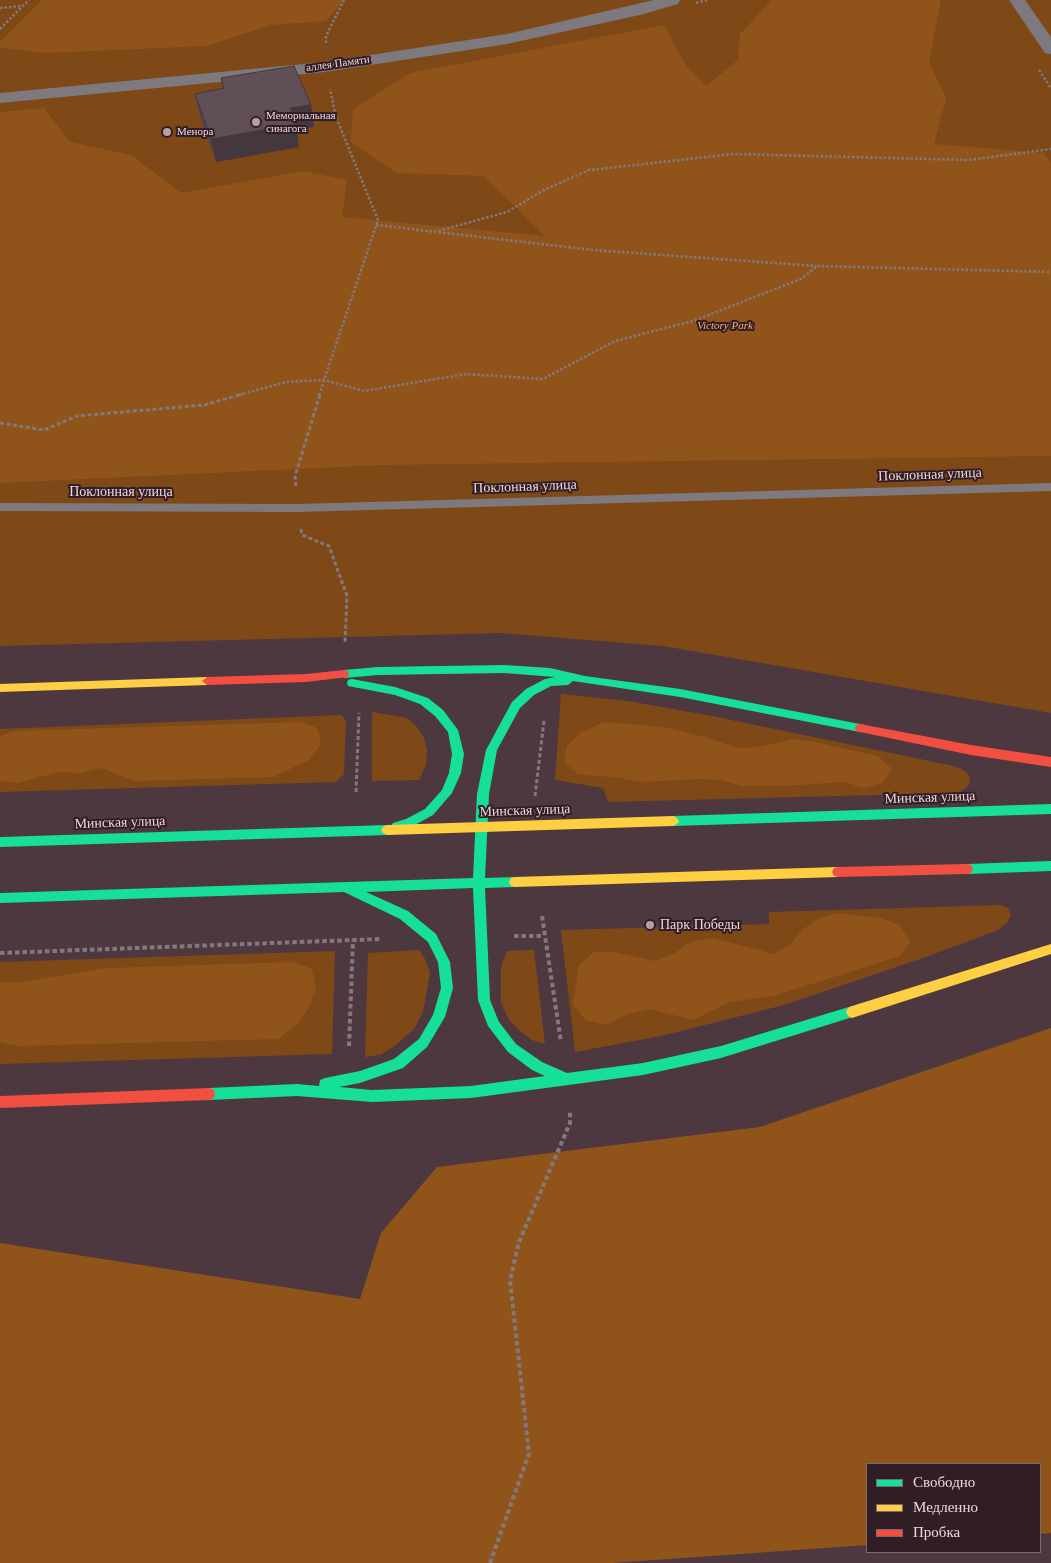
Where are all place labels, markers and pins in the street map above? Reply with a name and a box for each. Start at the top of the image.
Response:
place label: Мемориальная синагога [266,109,336,135]
marker: Мемориальная синагога [250,116,262,128]
place label: Менора [177,125,213,139]
marker: Менора [161,126,173,138]
place label: Парк Победы [660,917,740,933]
marker: Парк Победы [644,919,656,931]

